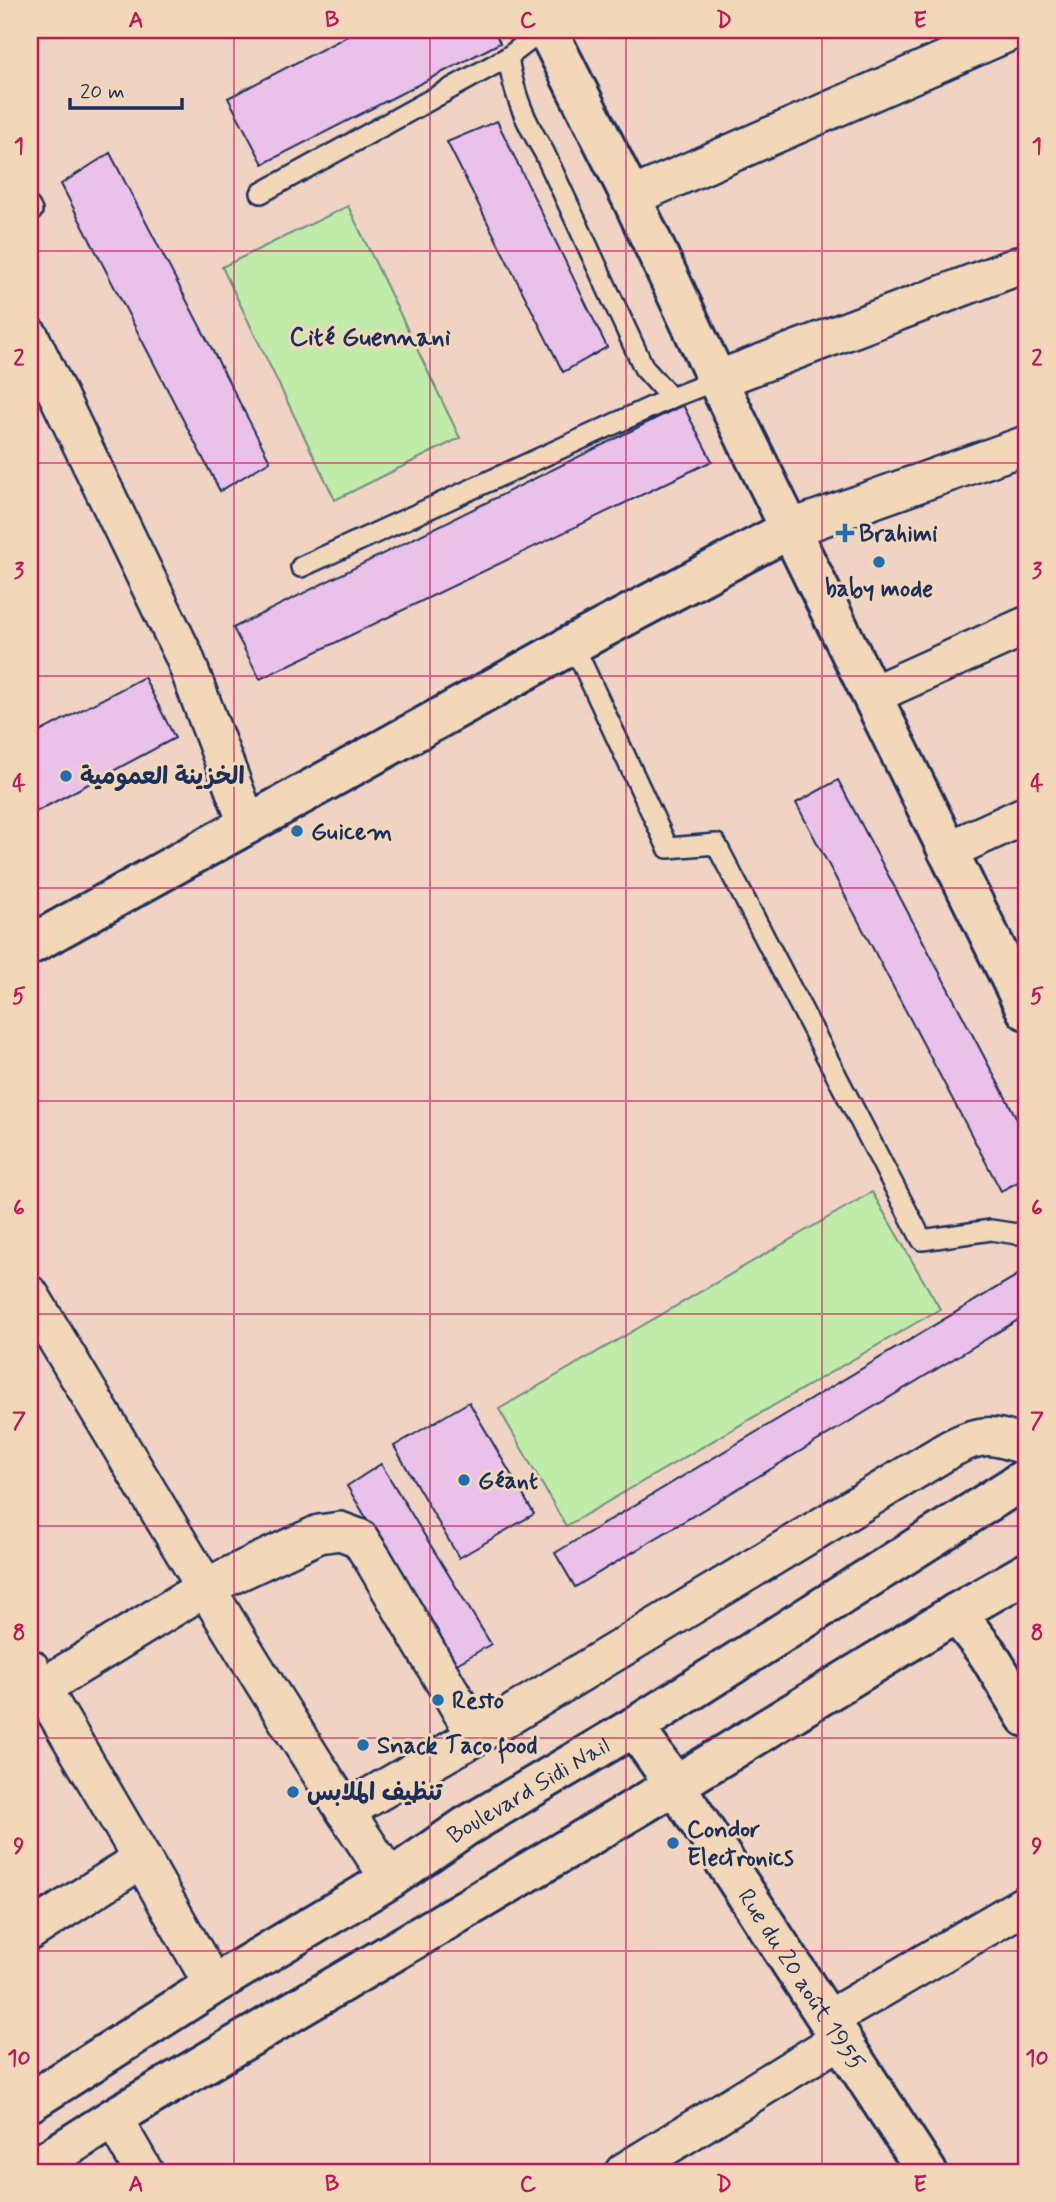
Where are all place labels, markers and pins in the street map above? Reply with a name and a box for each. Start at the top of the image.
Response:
place label: Brahimi [859,519,938,550]
marker: Brahimi [837,525,853,541]
marker: baby mode [871,554,887,570]
place label: baby mode [825,574,933,605]
place label: الخزينة العمومية [80,762,245,793]
marker: الخزينة العمومية [58,768,74,784]
place label: Guicem [311,817,392,848]
marker: Guicem [289,823,305,839]
place label: Géant [478,1466,538,1497]
marker: Géant [456,1472,472,1488]
place label: Resto [452,1686,504,1717]
marker: Resto [430,1692,446,1708]
place label: Snack Taco food [377,1731,538,1764]
marker: Snack Taco food [355,1737,371,1753]
place label: تنظيف الملابس [307,1778,443,1809]
marker: تنظيف الملابس [285,1784,301,1800]
place label: Condor Electronics [687,1815,794,1874]
marker: Condor Electronics [665,1835,681,1851]

